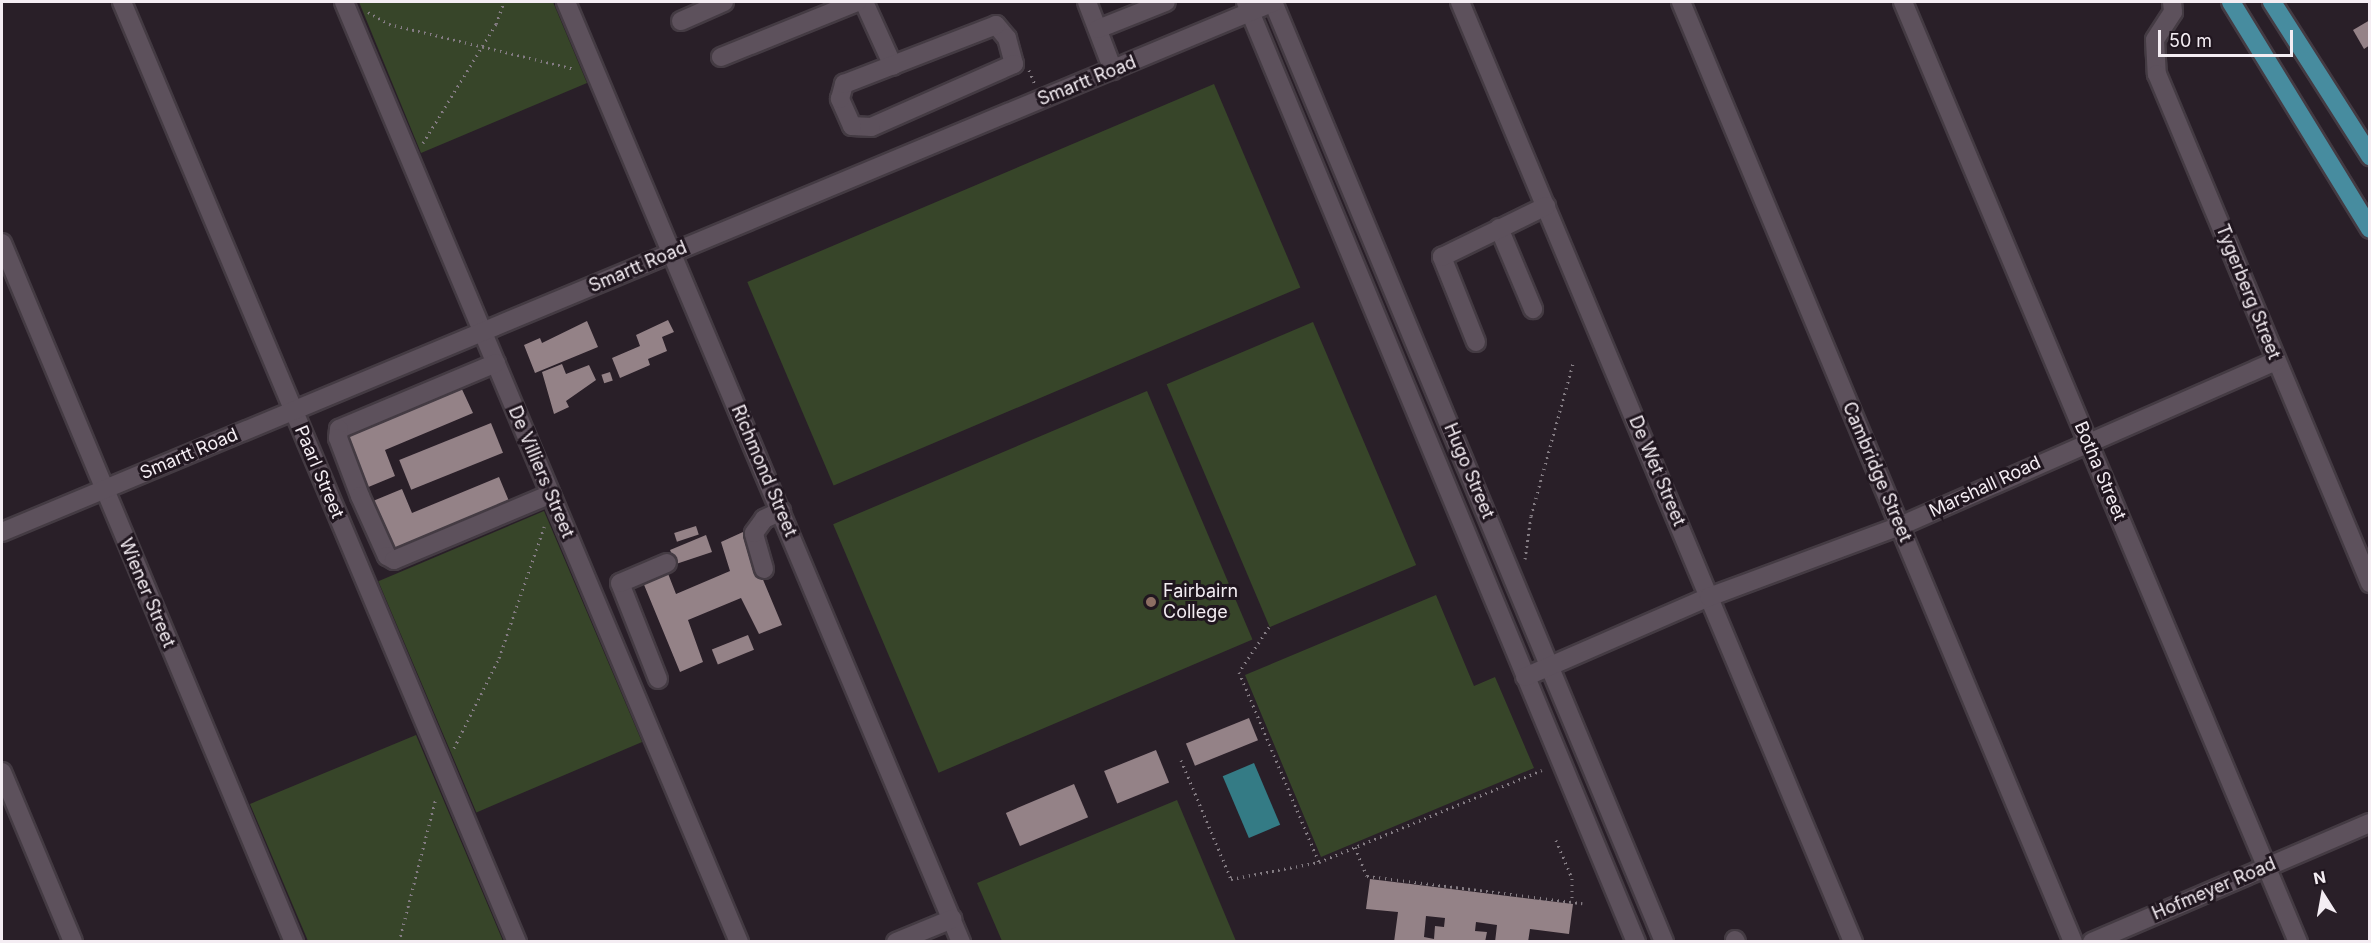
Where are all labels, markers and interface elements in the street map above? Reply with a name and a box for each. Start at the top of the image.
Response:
scale bar [2161,18,2296,56]
text: 50 m [2169,30,2212,51]
street label: Smartt Road [1035,51,1139,111]
street label: Tygerberg Street [2211,221,2285,363]
street label: Smartt Road [586,237,690,297]
street label: Cambridge Street [1838,399,1916,545]
street label: Richmond Street [727,402,801,540]
street label: De Villiers Street [504,403,578,541]
street label: De Wet Street [1624,413,1690,529]
street label: Botha Street [2070,418,2130,524]
street label: Hugo Street [1439,420,1499,522]
street label: Paarl Street [290,422,348,522]
street label: Smartt Road [137,424,241,484]
street label: Marshall Road [1926,452,2044,522]
street label: Wiener Street [114,535,180,651]
place label: Fairbairn College [1163,581,1238,624]
marker: Fairbairn College [1144,595,1158,609]
street label: Hofmeyer Road [2149,853,2279,925]
north arrow [2293,865,2353,925]
text: N [2312,866,2327,888]

